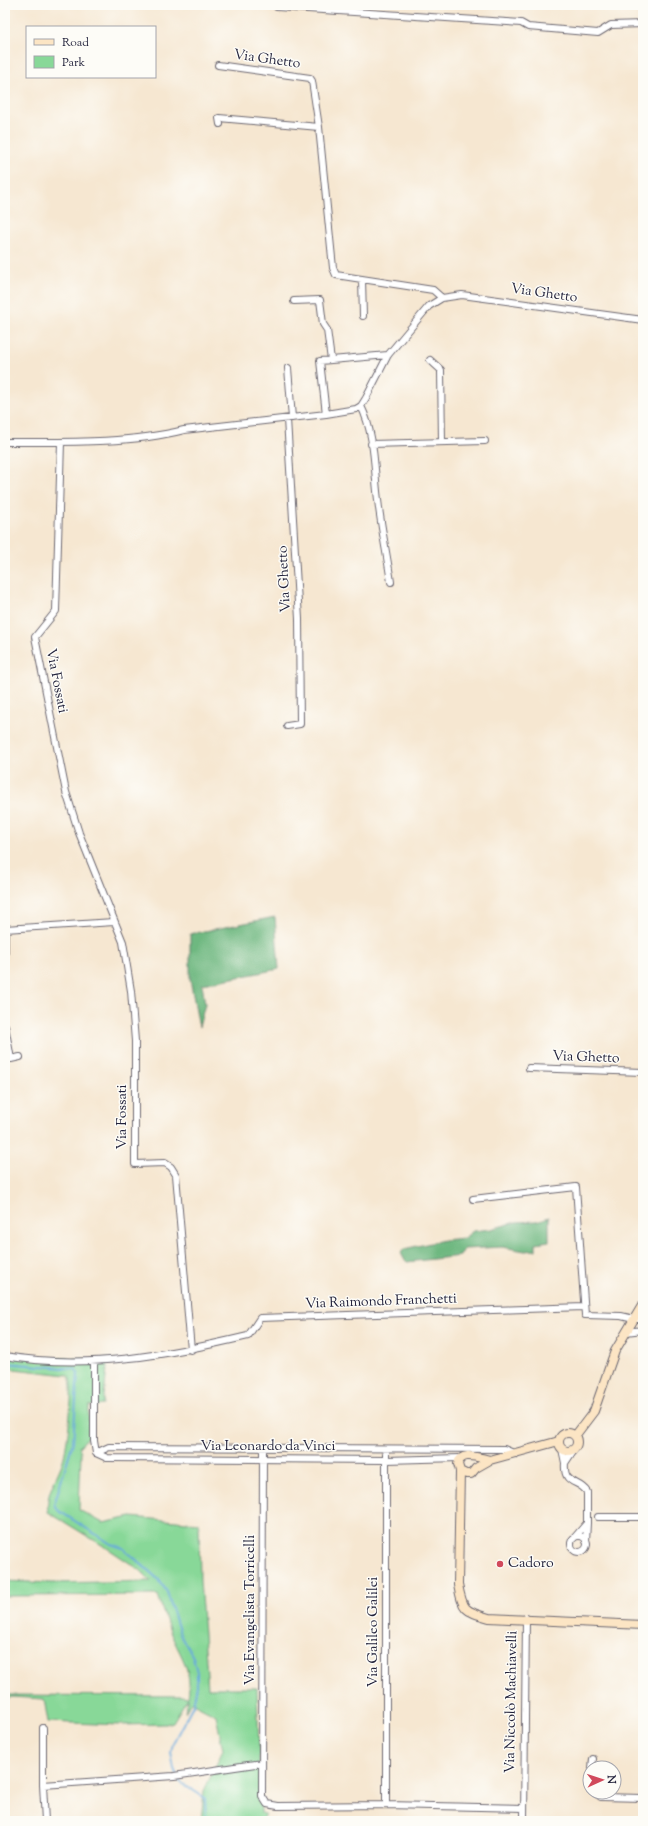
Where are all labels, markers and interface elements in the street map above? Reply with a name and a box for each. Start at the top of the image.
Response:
legend [26,26,156,78]
text: Road [62,34,89,52]
street label: Via Ghetto [232,45,302,75]
text: Park [62,54,85,72]
street label: Via Ghetto [509,279,579,309]
street label: Via Ghetto [273,545,297,613]
street label: Via Fossati [40,647,72,715]
street label: Via Ghetto [552,1047,620,1069]
street label: Via Fossati [113,1084,133,1150]
street label: Via Raimondo Franchetti [305,1289,457,1315]
street label: Via Leonardo da Vinci [201,1437,335,1457]
street label: Via Evangelista Torricelli [241,1535,261,1685]
place label: Cadoro [508,1554,554,1574]
marker: Cadoro [495,1559,505,1569]
street label: Via Galileo Galilei [364,1577,384,1687]
street label: Via Niccolò Machiavelli [501,1631,523,1773]
north arrow [582,1760,622,1800]
text: N [603,1774,619,1785]

